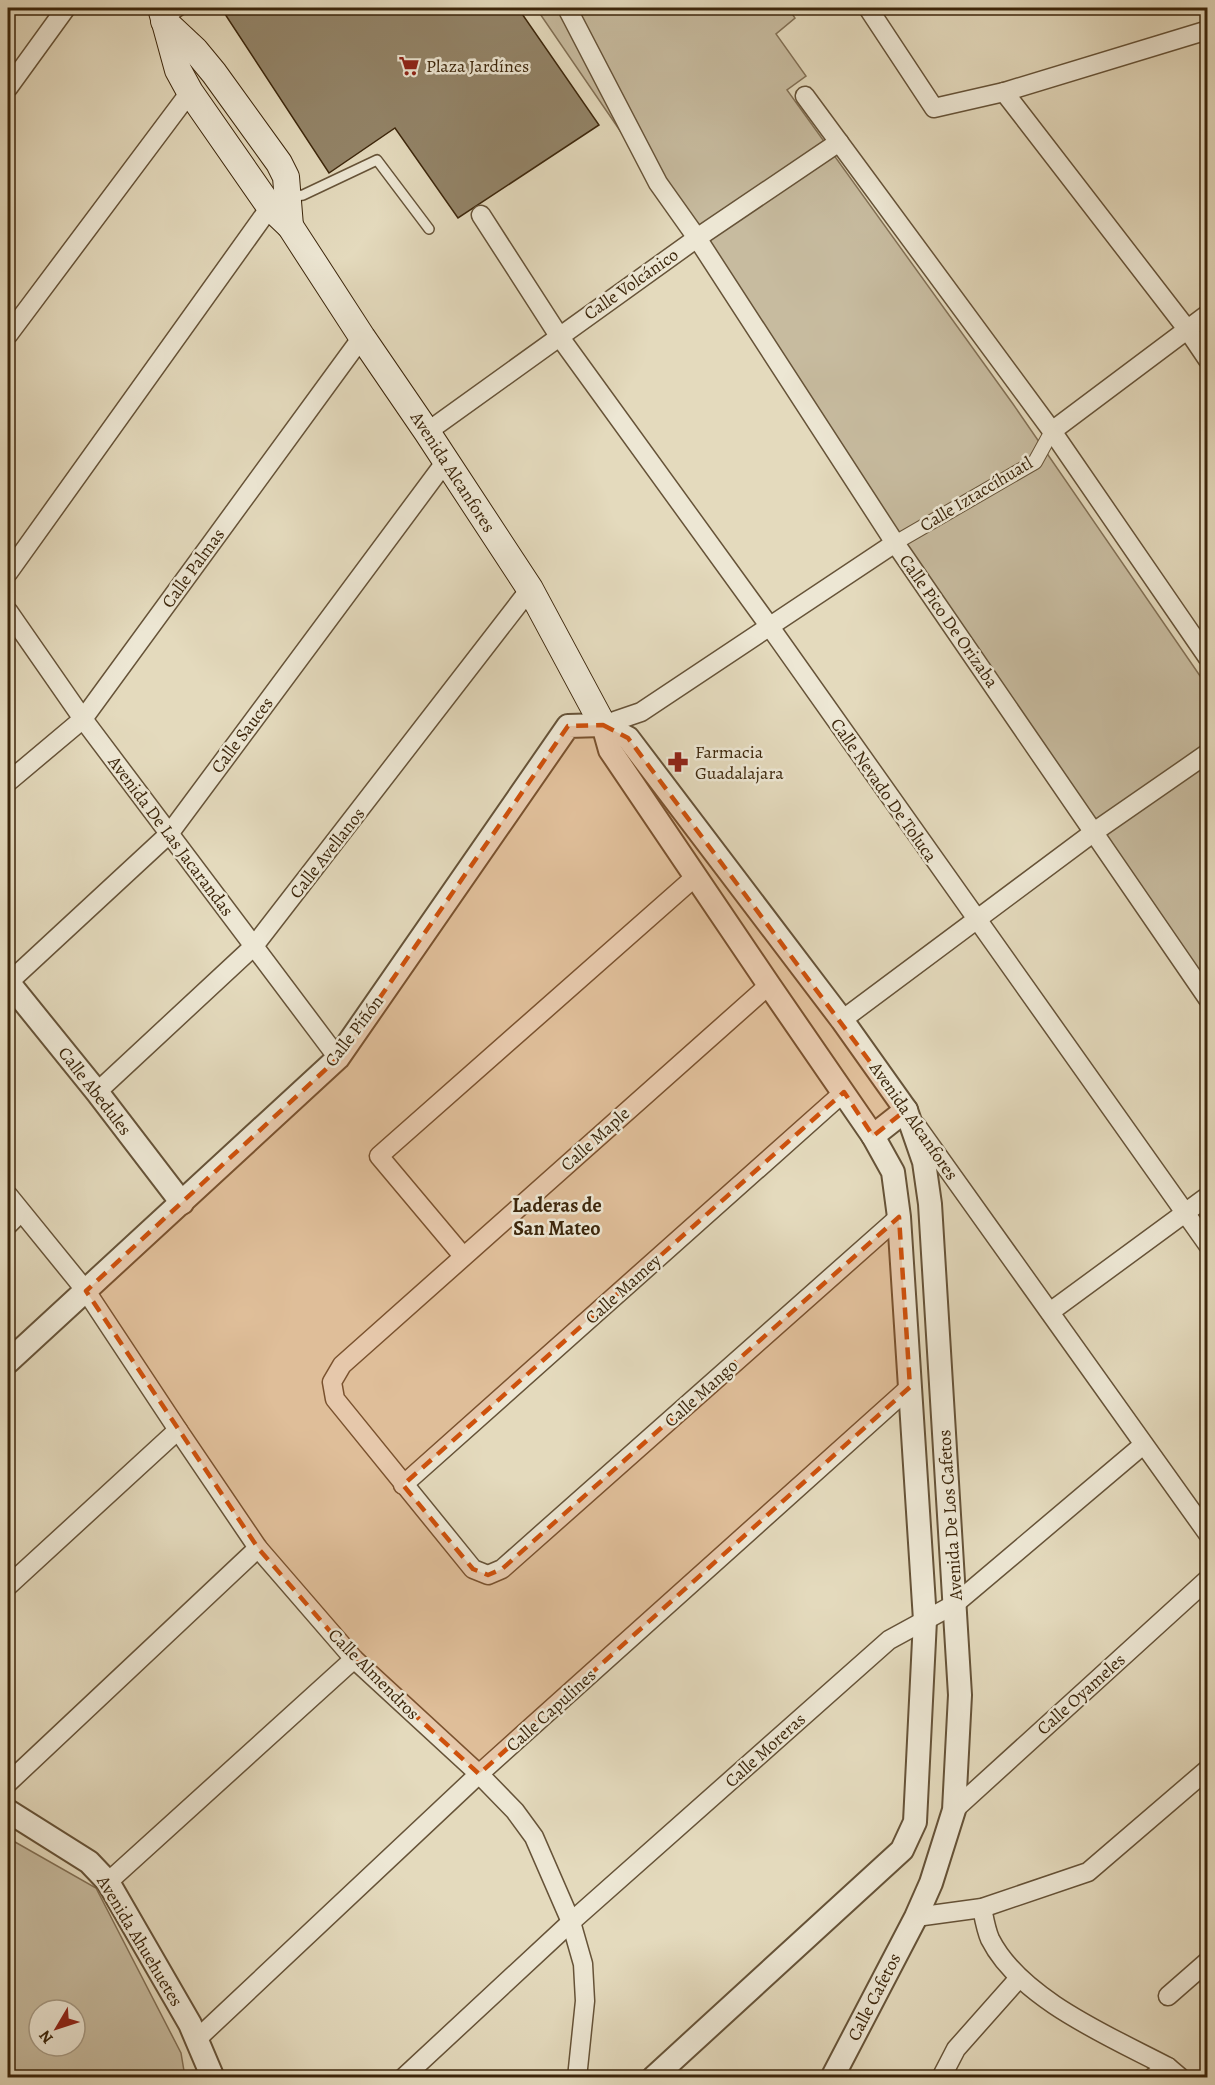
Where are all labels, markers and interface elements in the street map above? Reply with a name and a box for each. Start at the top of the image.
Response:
supermarket icon: Plaza Jardínes [397,54,421,78]
place label: Plaza Jardínes [426,54,529,78]
street label: Calle Volcánico [579,243,683,325]
street label: Avenida Alcanfores [404,406,501,537]
street label: Calle Iztaccíhuatl [915,451,1037,537]
street label: Calle Palmas [156,523,230,613]
street label: Calle Pico De Orizaba [894,550,1004,693]
street label: Calle Sauces [205,692,279,778]
street label: Calle Nevado De Toluca [825,713,943,867]
place label: Farmacia Guadalajara [695,740,784,785]
street label: Avenida De Las Jacarandas [102,750,239,921]
pharmacy icon: Farmacia Guadalajara [666,750,690,774]
street label: Calle Avellanos [284,803,370,903]
street label: Calle Piñón [319,990,389,1072]
street label: Calle Abedules [53,1042,137,1140]
street label: Avenida Alcanfores [864,1056,964,1185]
street label: Calle Maple [555,1101,635,1177]
district label: Laderas de San Mateo [512,1192,602,1242]
street label: Calle Mamey [580,1248,667,1330]
street label: Calle Mango [659,1353,743,1432]
street label: Avenida De Los Cafetos [932,1429,968,1602]
street label: Calle Almendros [323,1623,425,1725]
street label: Calle Oyameles [1032,1648,1130,1740]
street label: Calle Capulines [501,1663,601,1757]
street label: Calle Moreras [719,1707,811,1793]
street label: Avenida Ahuehuetes [91,1870,189,2011]
street label: Calle Cafetos [842,1949,906,2045]
north arrow [27,1998,87,2058]
text: N [34,2025,58,2048]

